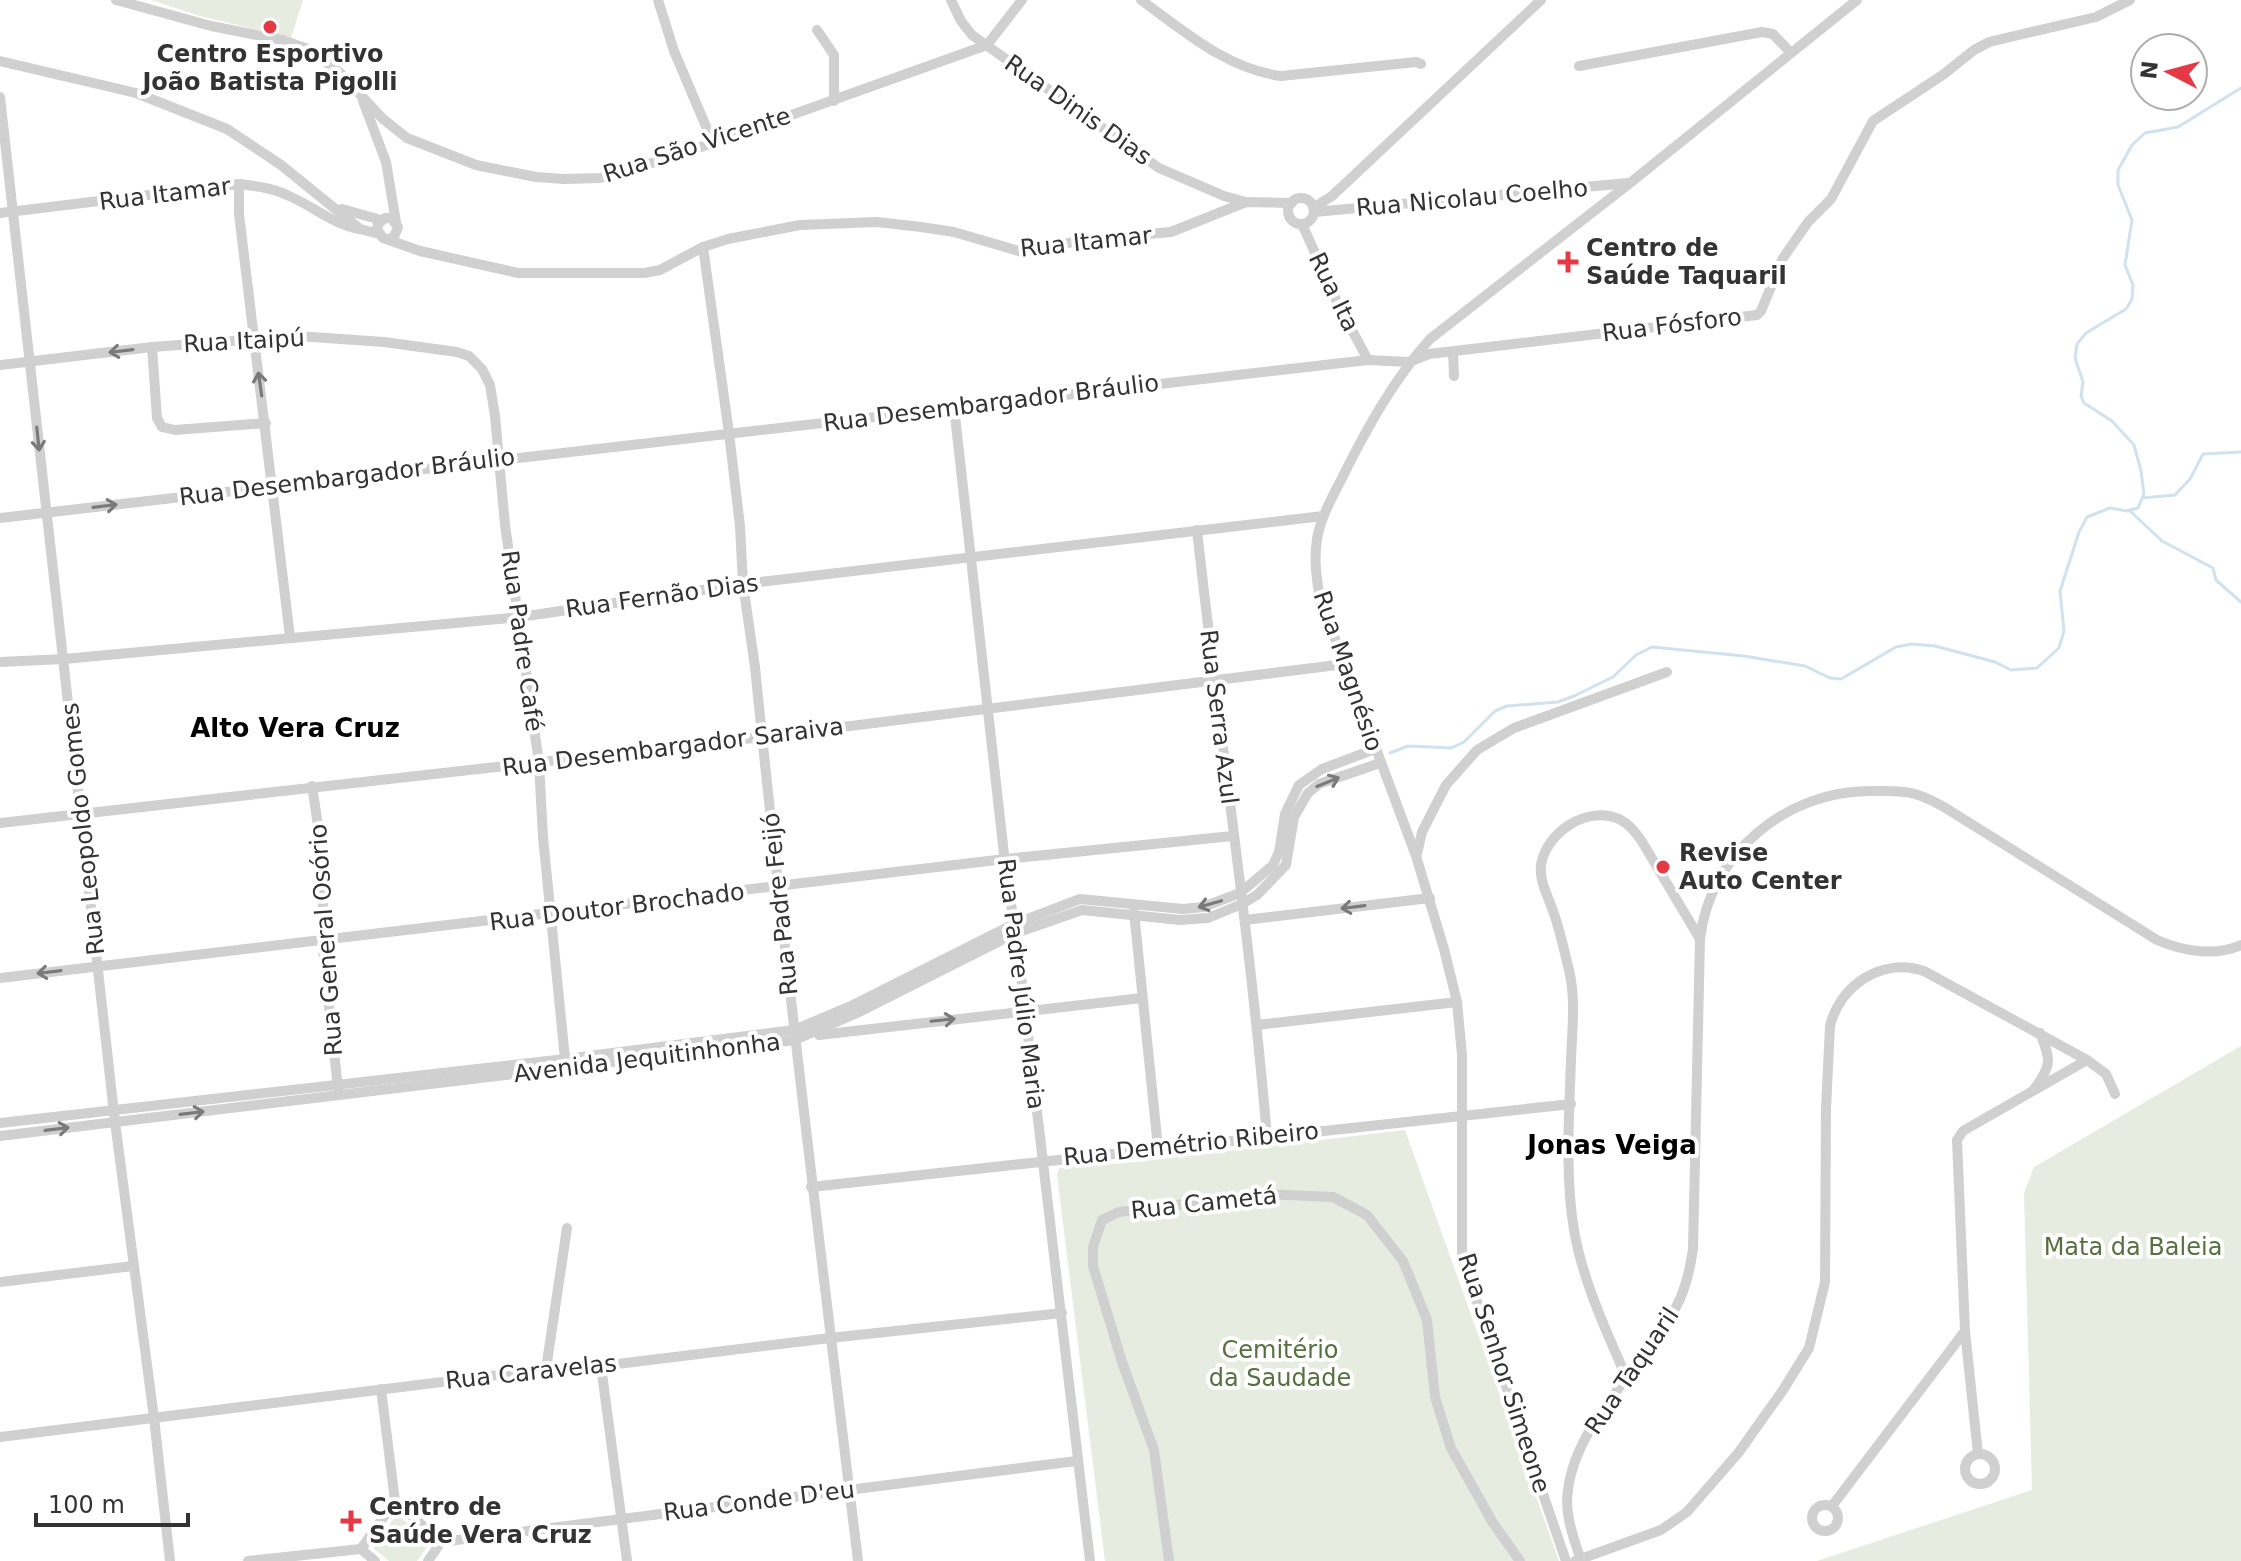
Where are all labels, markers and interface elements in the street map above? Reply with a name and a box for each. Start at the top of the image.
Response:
marker: Centro Esportivo João Batista Pigolli [261,18,279,36]
north arrow [2129,32,2209,112]
place label: Centro Esportivo João Batista Pigolli [140,40,398,96]
street label: Rua Dinis Dias [999,49,1157,171]
text: N [2136,59,2163,80]
street label: Rua São Vicente [600,102,794,188]
street label: Rua Itamar [98,172,232,216]
street label: Rua Nicolau Coelho [1355,174,1589,222]
street label: Rua Itamar [1019,221,1153,263]
place label: Centro de Saúde Taquaril [1586,234,1787,290]
street label: Rua Ita [1303,248,1365,336]
marker: Centro de Saúde Taquaril [1557,251,1579,273]
street label: Rua Fósforo [1601,303,1743,347]
street label: Rua Itaipú [183,324,305,358]
one-way arrow [109,344,134,359]
street label: Rua Desembargador Bráulio [822,369,1160,437]
one-way arrow [252,372,267,397]
one-way arrow [31,426,46,451]
street label: Rua Desembargador Bráulio [178,443,516,511]
one-way arrow [91,498,118,513]
street label: Rua Padre Café [495,548,549,734]
street label: Rua Fernão Dias [564,569,760,623]
street label: Rua Magnésio [1307,587,1389,755]
street label: Rua Serra Azul [1194,628,1244,806]
street label: Rua Leopoldo Gomes [56,701,110,957]
street label: Rua Desembargador Saraiva [501,712,845,782]
district label: Alto Vera Cruz [190,713,400,743]
one-way arrow [1315,773,1340,788]
street label: Rua Padre Feijó [756,811,804,997]
street label: Rua General Osório [304,823,348,1057]
place label: Revise Auto Center [1679,839,1842,895]
street label: Rua Padre Júlio Maria [992,857,1050,1111]
marker: Revise Auto Center [1654,858,1672,876]
street label: Rua Doutor Brochado [488,877,746,937]
one-way arrow [1197,897,1223,912]
one-way arrow [1340,899,1367,914]
one-way arrow [36,965,63,980]
one-way arrow [929,1012,956,1027]
street label: Avenida Jequitinhonha [512,1028,782,1088]
one-way arrow [178,1105,205,1120]
street label: Rua Demétrio Ribeiro [1062,1117,1320,1171]
one-way arrow [44,1122,70,1137]
district label: Jonas Veiga [1525,1130,1697,1160]
street label: Rua Cametá [1130,1181,1278,1225]
park label: Mata da Baleia [2044,1233,2222,1261]
street label: Rua Senhor Simeone [1452,1250,1556,1496]
street label: Rua Taquaril [1579,1302,1685,1440]
park label: Cemitério da Saudade [1209,1336,1351,1392]
street label: Rua Caravelas [444,1349,618,1395]
street label: Rua Conde D'eu [662,1475,856,1527]
scale bar [36,1477,188,1527]
text: 100 m [48,1491,125,1519]
place label: Centro de Saúde Vera Cruz [369,1493,592,1549]
marker: Centro de Saúde Vera Cruz [340,1510,362,1532]

